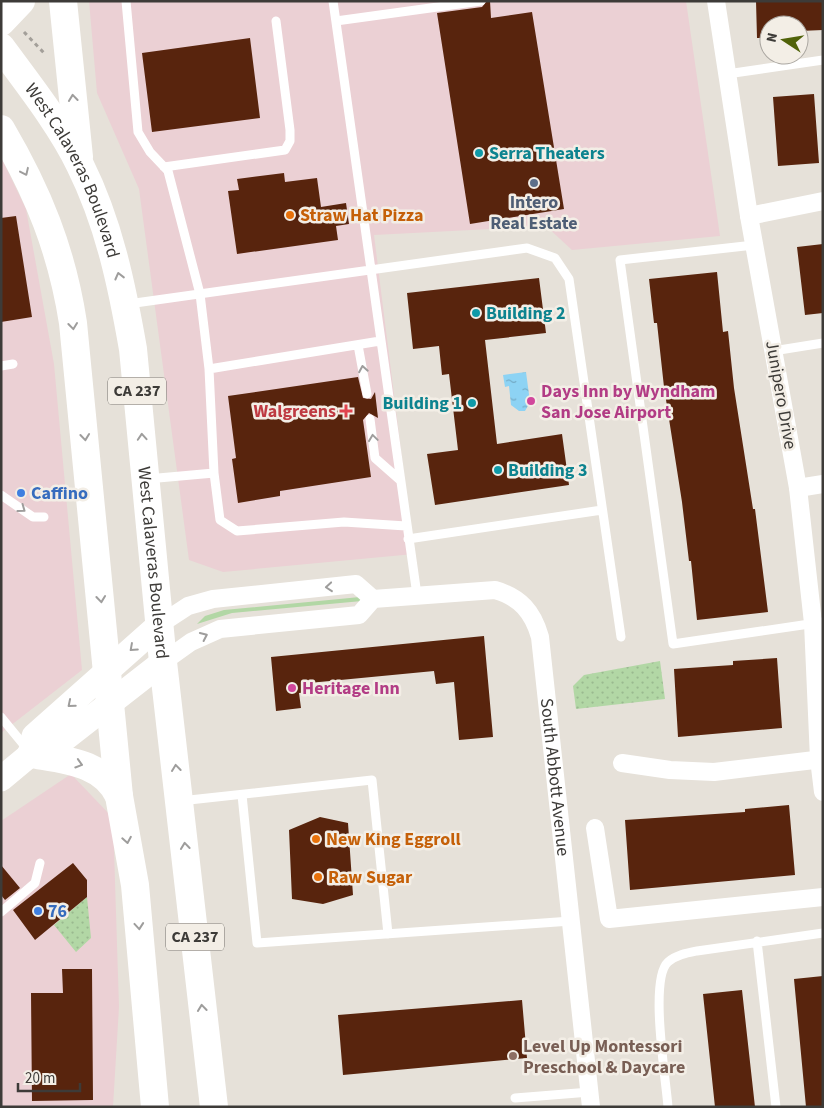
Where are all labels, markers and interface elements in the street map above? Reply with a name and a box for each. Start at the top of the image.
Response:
north arrow [759,15,809,65]
text: N [762,31,783,44]
street label: West Calaveras Boulevard [19,78,126,261]
one-way arrow [68,94,79,102]
place label: Serra Theaters [489,141,605,166]
marker: Serra Theaters [473,147,485,159]
one-way arrow [19,167,29,176]
marker: Intero Real Estate [528,177,540,189]
place label: Intero Real Estate [490,190,578,236]
place label: Straw Hat Pizza [300,203,423,228]
marker: Straw Hat Pizza [284,209,296,221]
one-way arrow [114,272,125,281]
place label: Building 2 [486,301,566,326]
marker: Building 2 [470,307,482,319]
one-way arrow [67,322,78,330]
street label: Junipero Drive [759,339,803,451]
one-way arrow [358,365,368,374]
road number: CA 237 [108,378,166,404]
place label: Days Inn by Wyndham San Jose Airport [541,379,715,425]
place label: Building 1 [382,391,462,416]
marker: Days Inn by Wyndham San Jose Airport [525,395,537,407]
marker: Building 1 [466,397,478,409]
place label: Walgreens [253,399,336,424]
marker: Walgreens [340,405,352,417]
one-way arrow [79,433,90,441]
one-way arrow [136,433,147,441]
one-way arrow [368,433,379,441]
place label: Building 3 [508,458,588,483]
marker: Building 3 [492,464,504,476]
street label: West Calaveras Boulevard [132,465,175,660]
place label: Caffino [31,481,88,506]
marker: Caffino [15,487,27,499]
one-way arrow [16,504,25,512]
one-way arrow [325,581,333,592]
one-way arrow [95,595,106,603]
one-way arrow [199,631,208,642]
one-way arrow [130,642,139,651]
place label: Heritage Inn [302,676,400,701]
marker: Heritage Inn [286,682,298,694]
street label: South Abbott Avenue [534,697,576,858]
one-way arrow [68,698,77,707]
one-way arrow [74,758,83,768]
one-way arrow [171,764,182,772]
place label: New King Eggroll [326,827,461,852]
marker: New King Eggroll [310,833,322,845]
one-way arrow [122,836,132,845]
one-way arrow [180,842,191,850]
place label: Raw Sugar [328,865,413,890]
marker: Raw Sugar [312,871,324,883]
place label: 76 [48,899,67,924]
marker: 76 [32,905,44,917]
one-way arrow [133,922,144,930]
road number: CA 237 [166,924,224,950]
one-way arrow [197,1004,208,1012]
place label: Level Up Montessori Preschool & Daycare [523,1034,685,1080]
marker: Level Up Montessori Preschool & Daycare [507,1050,519,1062]
scale bar [18,1060,80,1092]
text: 20 m [25,1068,55,1089]

